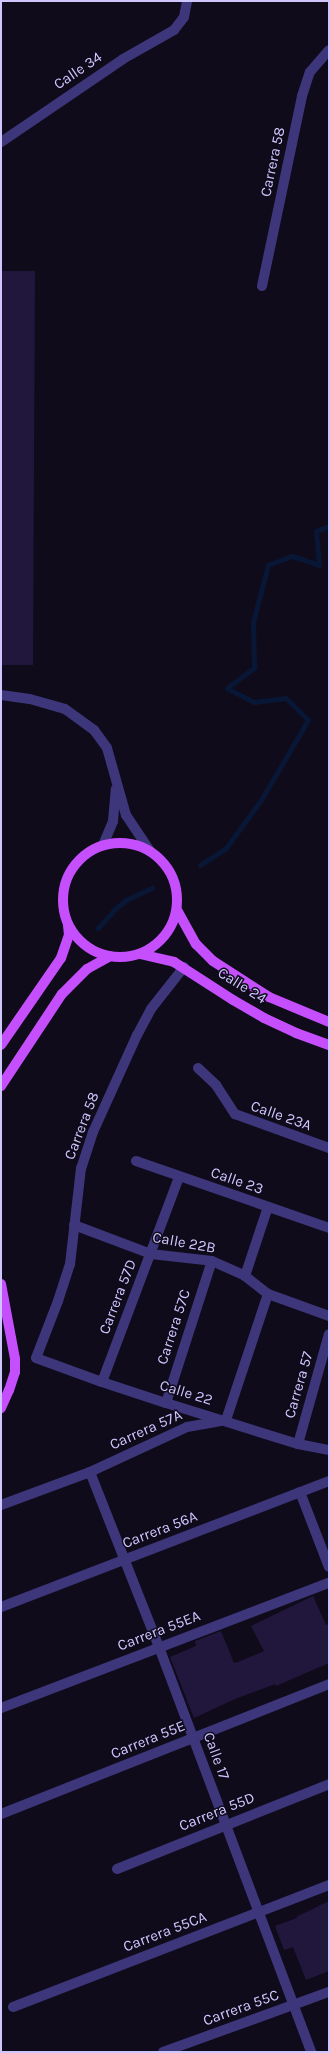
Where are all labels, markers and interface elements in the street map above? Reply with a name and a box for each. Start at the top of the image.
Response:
street label: Calle 34 [50,48,106,94]
street label: Carrera 58 [257,125,289,199]
street label: Calle 24 [214,964,270,1008]
street label: Carrera 58 [61,1090,103,1162]
street label: Calle 23A [248,1097,314,1135]
street label: Calle 23 [208,1164,266,1198]
street label: Calle 22B [151,1229,217,1257]
street label: Carrera 57D [96,1257,140,1337]
street label: Carrera 57C [153,1287,195,1367]
street label: Carrera 57 [281,1349,317,1421]
street label: Calle 22 [157,1376,215,1410]
street label: Carrera 57A [107,1406,185,1454]
street label: Carrera 56A [120,1507,200,1553]
street label: Carrera 55EA [115,1607,203,1655]
street label: Carrera 55E [108,1717,188,1763]
street label: Calle 17 [199,1730,233,1782]
street label: Carrera 55D [177,1789,257,1835]
street label: Carrera 55CA [121,1908,209,1956]
street label: Carrera 55C [201,1986,281,2030]

